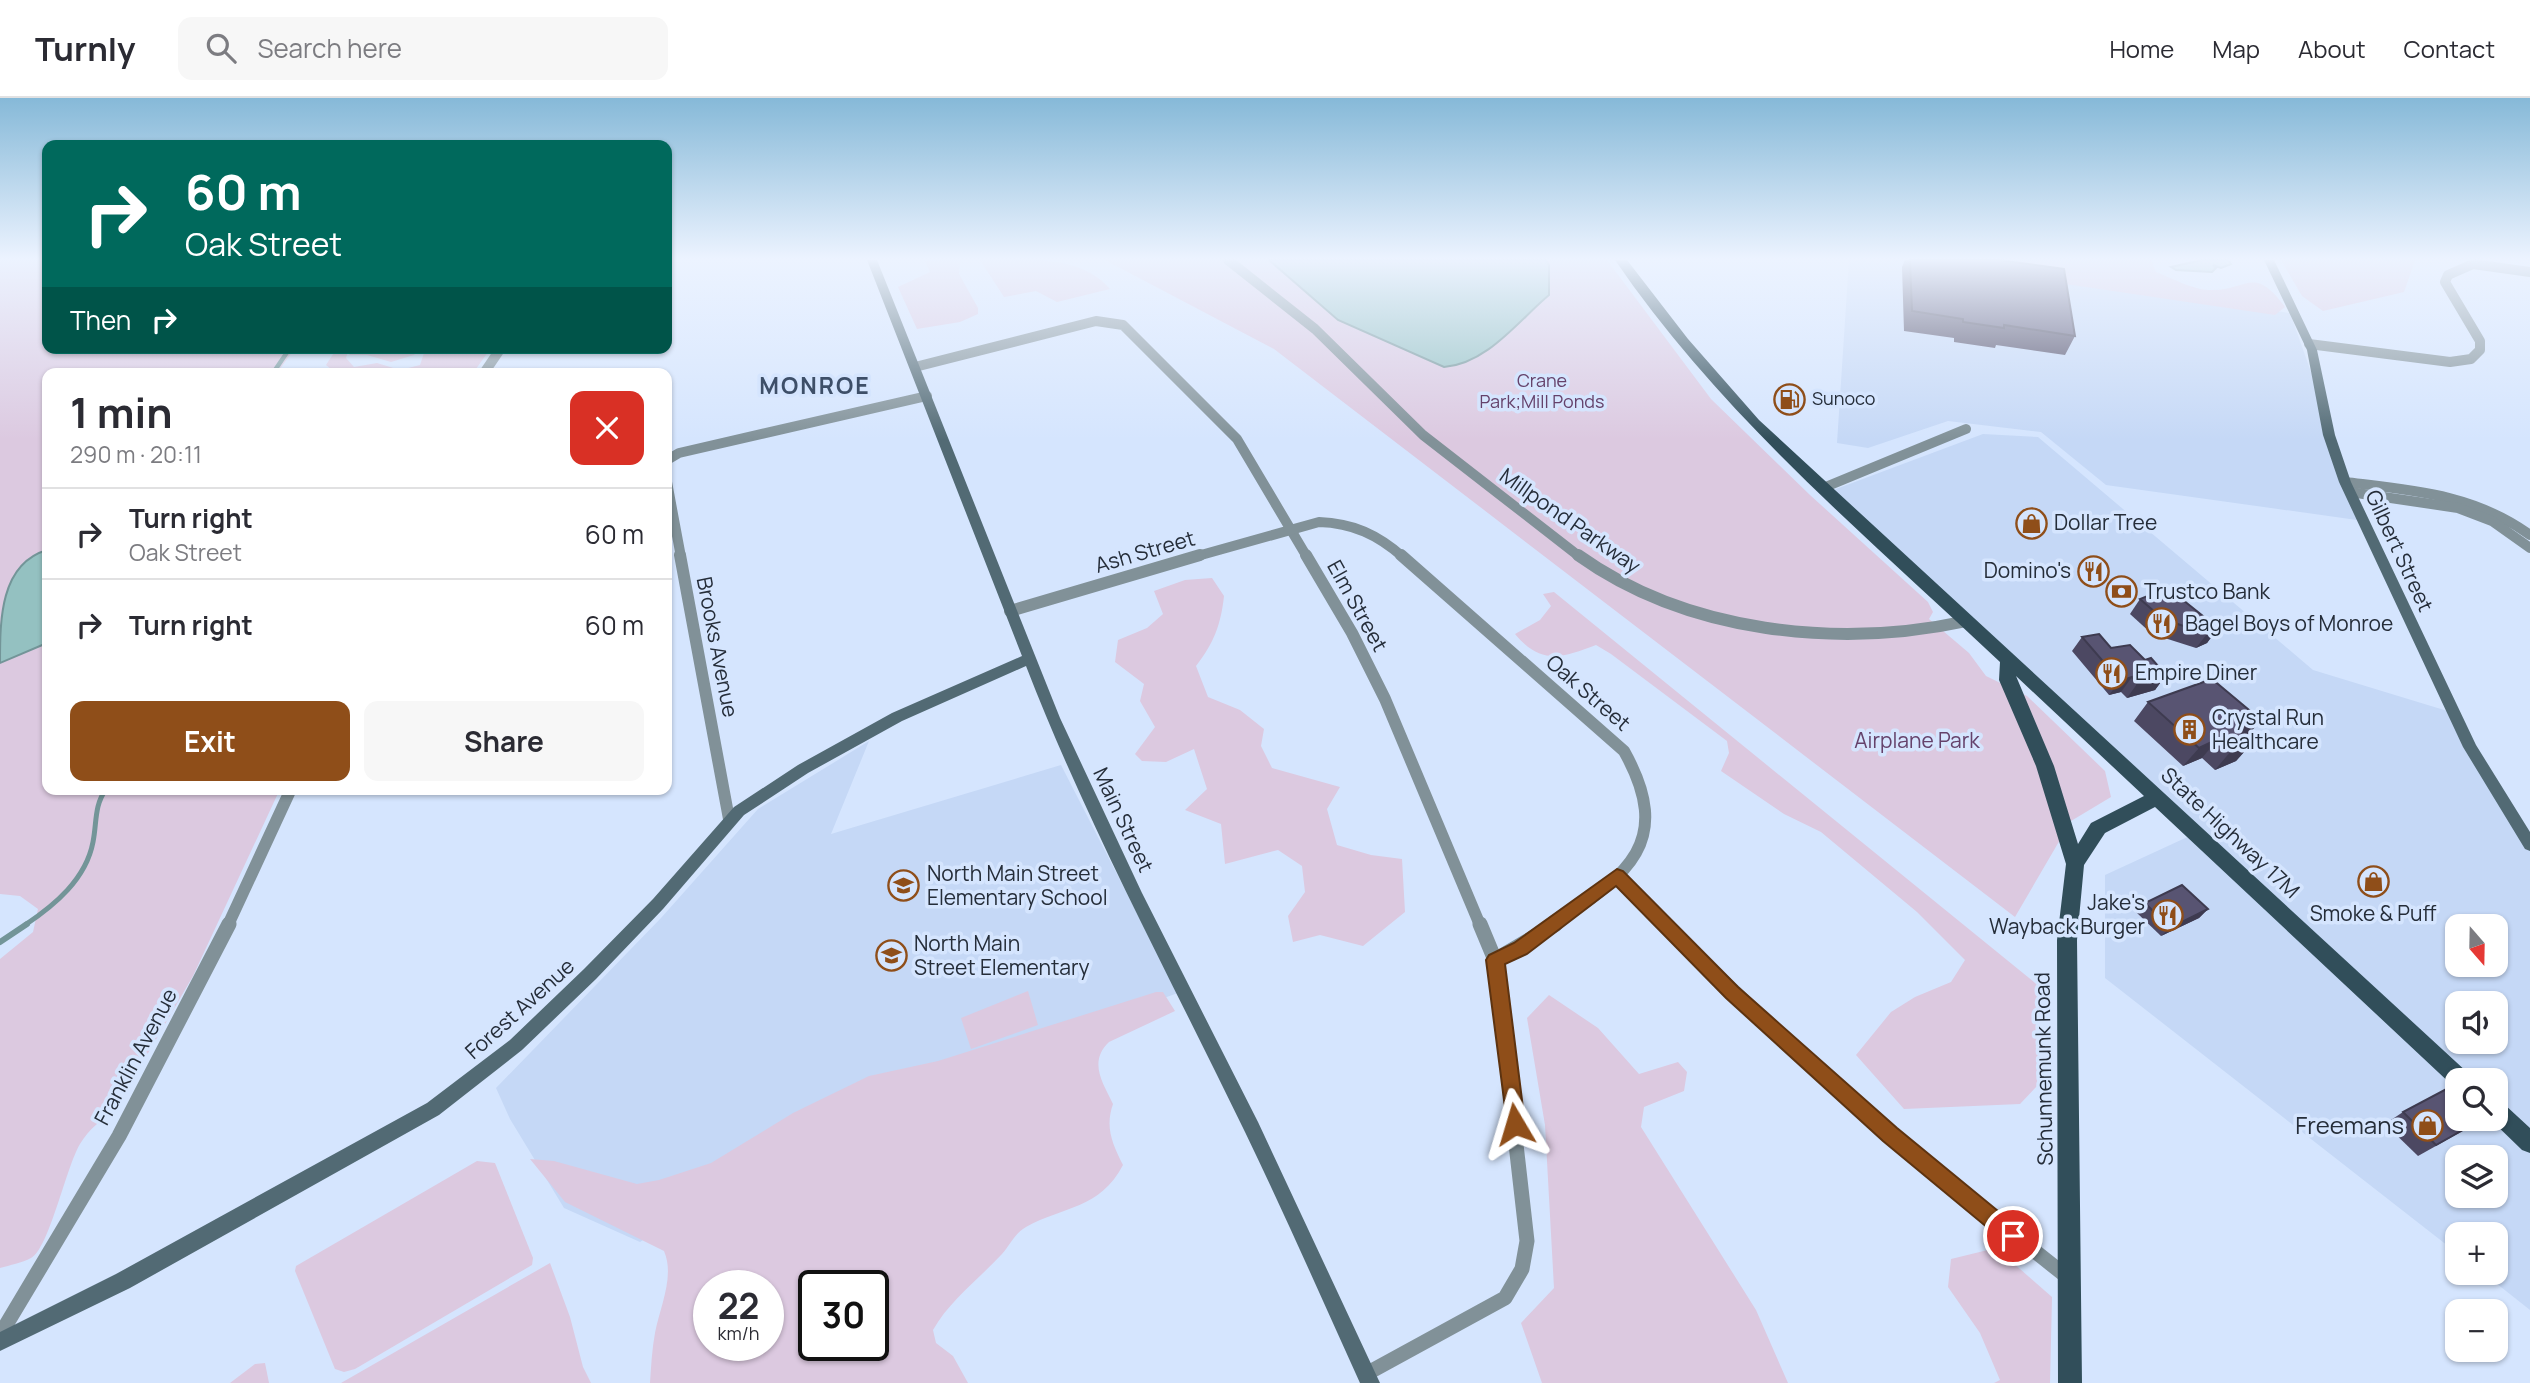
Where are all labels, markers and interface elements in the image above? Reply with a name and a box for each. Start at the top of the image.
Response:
search box [178,17,668,80]
text: Turnly [35,26,136,71]
icon: search [202,29,240,67]
text: Search here [258,30,402,66]
text: Home [2109,32,2174,65]
text: Map [2212,32,2260,65]
text: About [2298,32,2366,65]
text: Contact [2404,32,2495,65]
text: 60 m [185,158,302,225]
icon: right [70,168,161,259]
text: Oak Street [185,222,342,266]
icon: right [145,301,183,339]
text: Then [70,302,131,338]
park label: Crane Park;Mill Ponds [1480,368,1604,413]
district label: MONROE [759,369,871,401]
fuel station icon: Sunoco [1772,382,1806,416]
text: 1 min [70,383,173,441]
place label: Sunoco [1812,386,1875,410]
button: close [570,391,644,465]
text: 290 m · 20:11 [70,438,202,470]
street label: Millpond Parkway [1495,461,1646,579]
street label: Gilbert Street [2359,485,2440,616]
text: Turn right [129,500,253,536]
shop icon: Dollar Tree [2014,506,2048,540]
place label: Dollar Tree [2054,508,2157,536]
icon: right [70,515,108,553]
text: 60 m [585,516,644,552]
street label: Ash Street [1092,523,1198,579]
text: Oak Street [129,536,242,568]
restaurant icon: Domino's [2077,554,2111,588]
street label: Elm Street [1321,555,1394,656]
place label: Domino's [1984,556,2071,584]
street label: Brooks Avenue [691,574,745,719]
bank icon: Trustco Bank [2104,575,2138,609]
place label: Trustco Bank [2144,577,2270,605]
icon: right [70,606,108,644]
text: Turn right [129,607,253,643]
text: 60 m [585,607,644,643]
restaurant icon: Bagel Boys of Monroe [2145,607,2179,641]
place label: Bagel Boys of Monroe [2185,609,2393,637]
street label: Oak Street [1541,648,1637,737]
restaurant icon: Empire Diner [2095,656,2129,690]
place label: Empire Diner [2135,658,2258,686]
button: Exit [70,701,350,781]
button: Share [364,701,644,781]
place label: Crystal Run Healthcare [2212,703,2324,755]
building icon: Crystal Run Healthcare [2172,713,2206,747]
park label: Airplane Park [1854,726,1980,754]
street label: State Highway 17M [2155,761,2306,904]
street label: Main Street [1087,763,1160,877]
place label: North Main Street Elementary School [927,859,1108,911]
shop icon: Smoke & Puff [2356,865,2390,899]
school or university icon: North Main Street Elementary School [887,869,921,903]
place label: Jake's Wayback Burger [1989,888,2145,940]
restaurant icon: Jake's Wayback Burger [2151,898,2185,932]
place label: Smoke & Puff [2310,899,2436,927]
north arrow [2445,914,2508,976]
map controls [2445,914,2508,1362]
place label: North Main Street Elementary [914,929,1089,981]
school or university icon: North Main Street Elementary [874,939,908,973]
street label: Forest Avenue [459,952,580,1065]
street label: Schunnemunk Road [2027,972,2059,1166]
street label: Franklin Avenue [87,983,183,1130]
button: sound [2445,991,2508,1054]
button: search [2445,1068,2508,1131]
position arrow [1478,1087,1552,1161]
place label: Freemans [2295,1108,2404,1141]
shop icon: Freemans [2410,1109,2444,1143]
button: layers [2445,1145,2508,1208]
pin [1983,1206,2043,1266]
icon: arrive [1994,1217,2032,1255]
button: + [2445,1222,2508,1285]
speed limit sign: 30 [798,1270,889,1361]
text: 22 [718,1282,759,1330]
button: − [2445,1299,2508,1362]
text: km/h [718,1321,759,1345]

